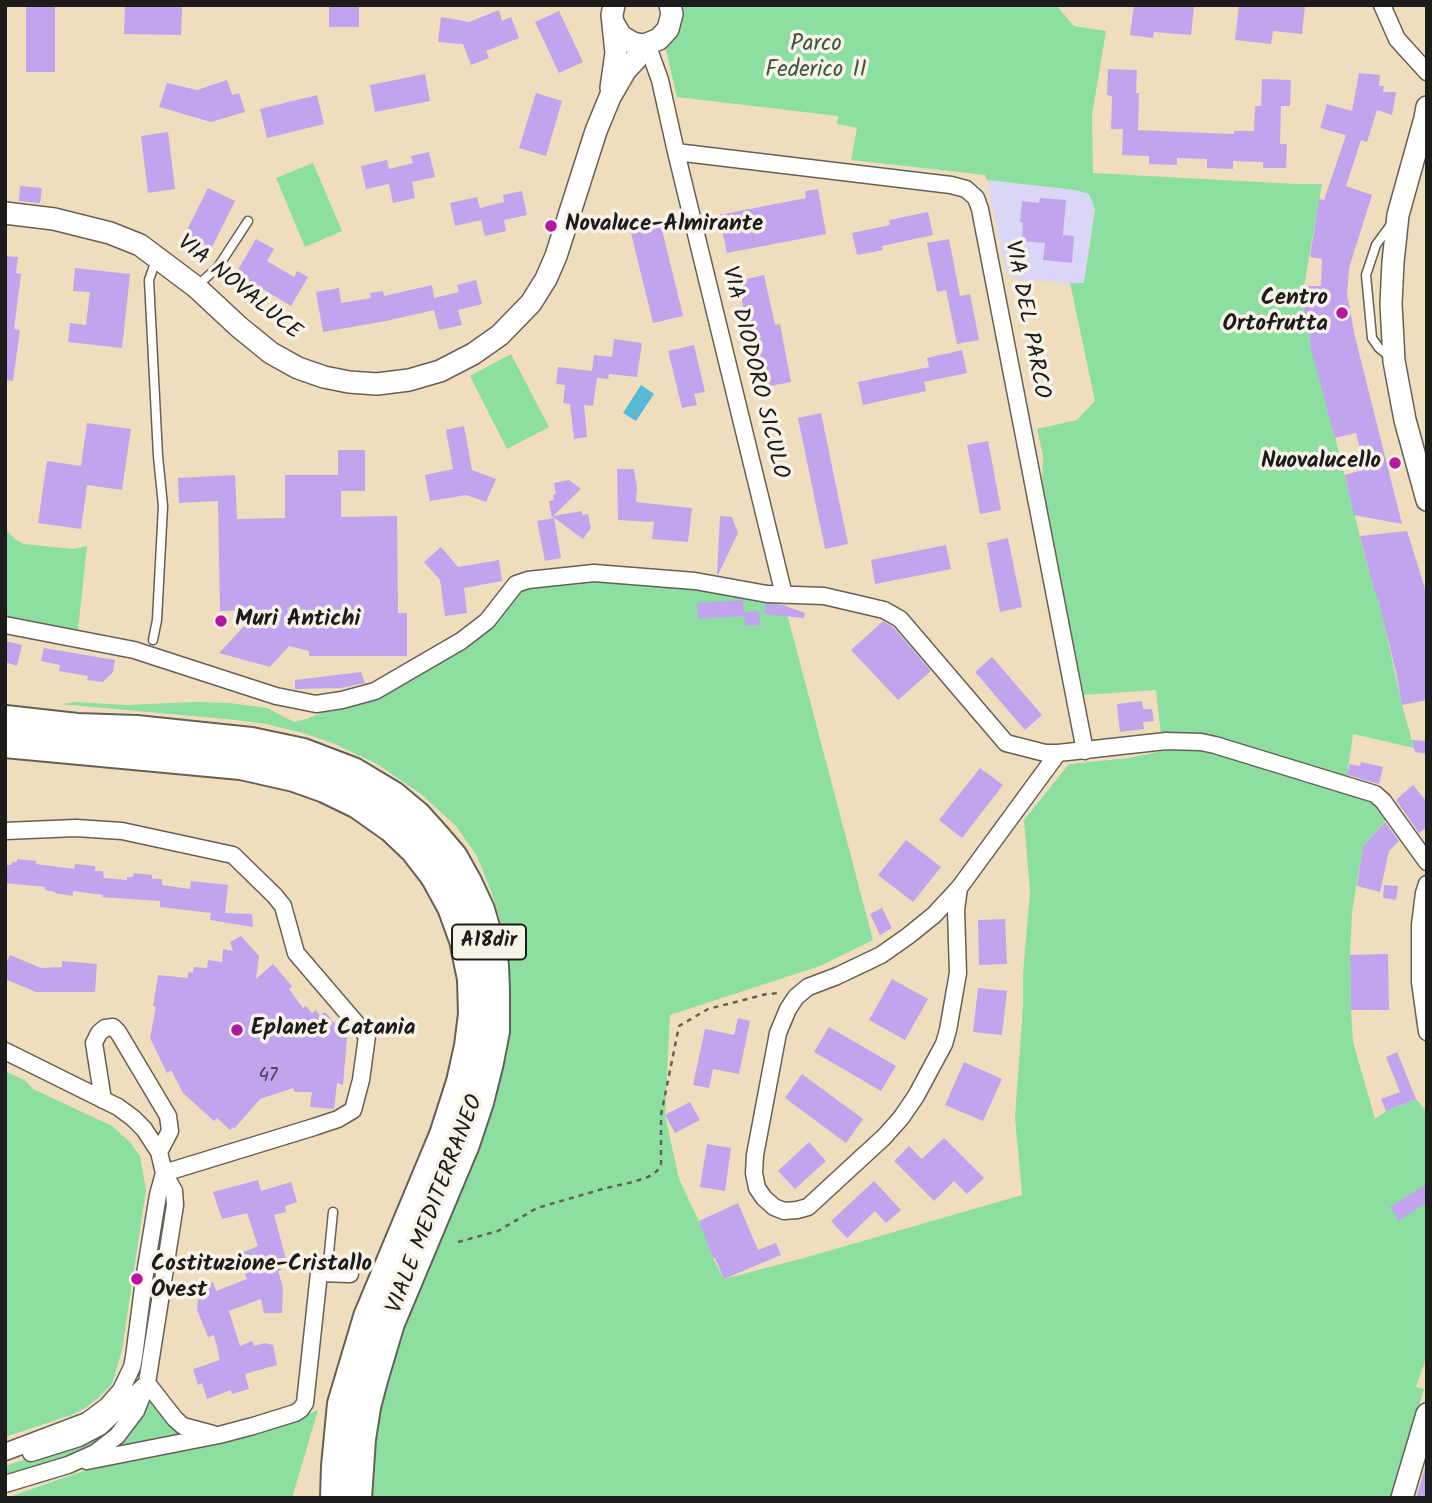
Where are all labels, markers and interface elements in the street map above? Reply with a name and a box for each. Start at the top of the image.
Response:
park label: Parco Federico II [765,32,867,86]
place label: Novaluce-Almirante [565,212,763,240]
marker: Novaluce-Almirante [543,218,559,234]
street label: VIA NOVALUCE [170,230,306,348]
street label: VIA DEL PARCO [996,239,1054,401]
street label: VIA DIODORO SICULO [713,264,793,482]
place label: Centro Ortofrutta [1223,286,1328,340]
marker: Centro Ortofrutta [1334,305,1350,321]
place label: Nuovalucello [1261,449,1381,477]
marker: Nuovalucello [1387,455,1403,471]
place label: Muri Antichi [235,607,360,635]
marker: Muri Antichi [213,613,229,629]
road number: A18dir [452,925,526,960]
place label: Eplanet Catania [251,1016,416,1044]
marker: Eplanet Catania [229,1022,245,1038]
house number: 47 [258,1067,278,1089]
street label: VIALE MEDITERRANEO [383,1092,491,1318]
place label: Costituzione-Cristallo Ovest [151,1252,372,1306]
marker: Costituzione-Cristallo Ovest [129,1271,145,1287]

